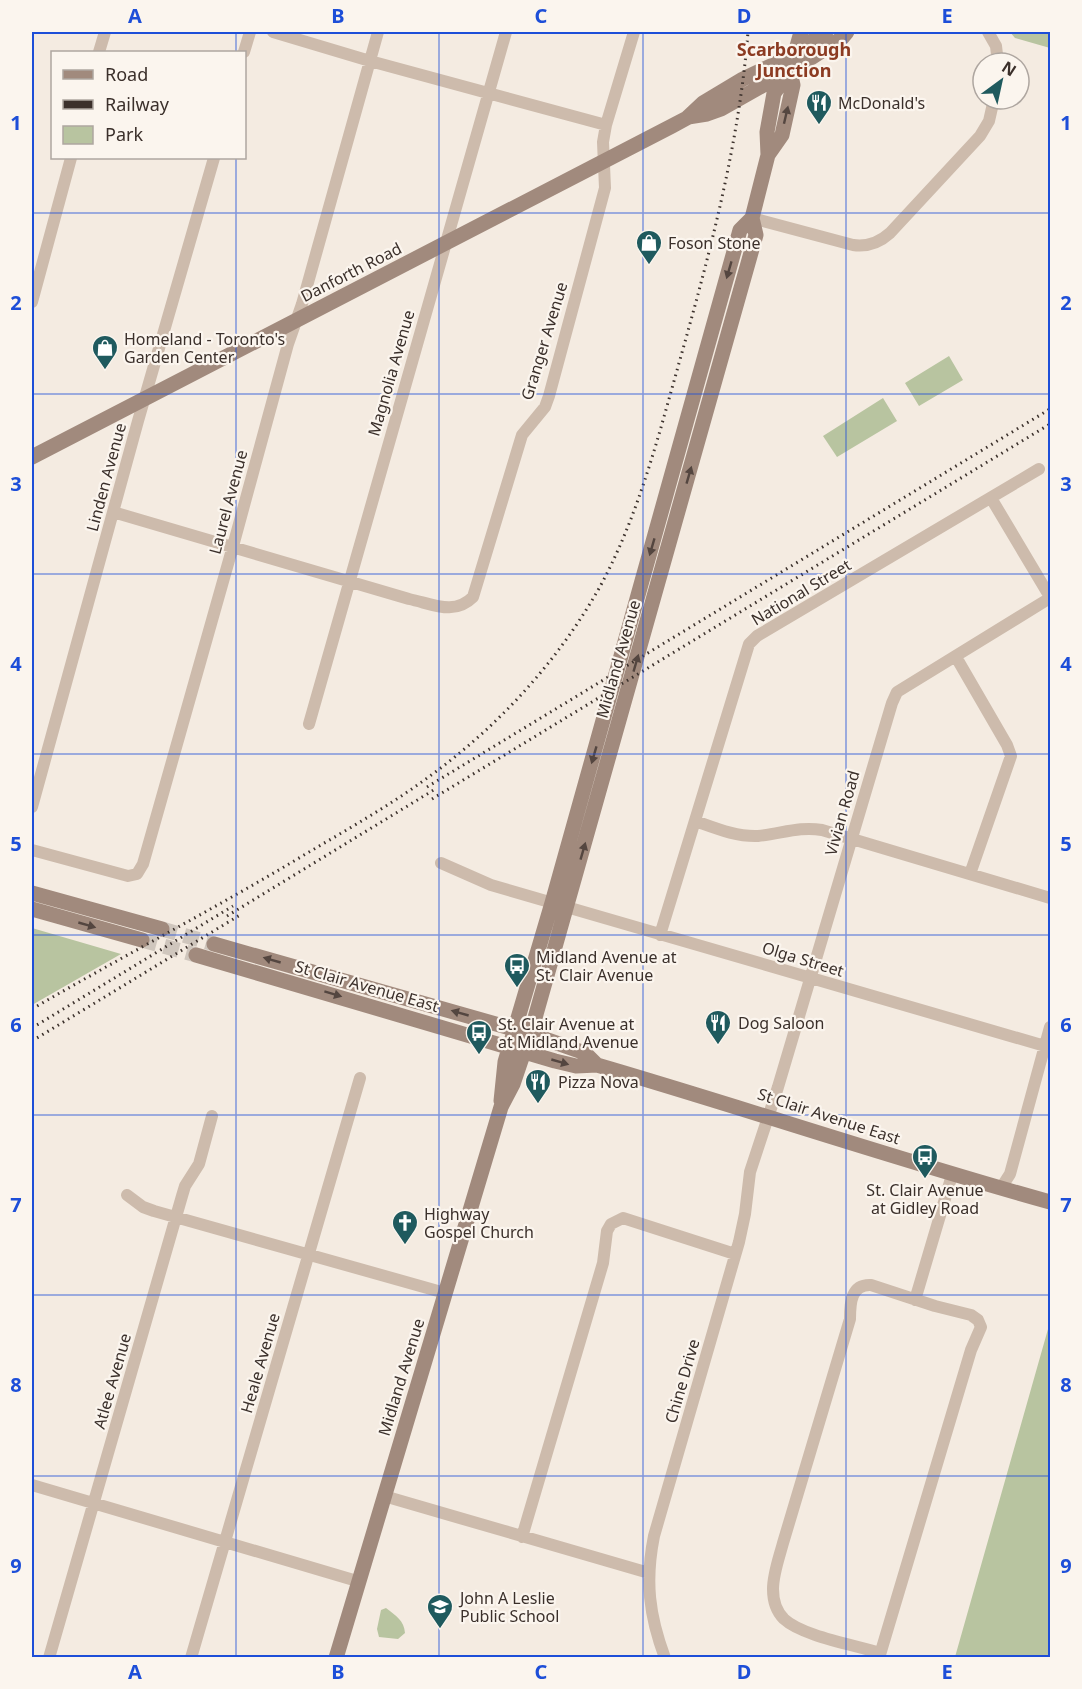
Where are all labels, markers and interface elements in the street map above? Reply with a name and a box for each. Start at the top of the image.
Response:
text: A [128,2,142,29]
text: B [331,2,345,29]
text: C [535,2,548,29]
text: D [737,2,751,29]
text: E [941,2,953,29]
district label: Scarborough Junction [737,37,851,82]
legend [51,51,246,159]
north arrow [971,51,1031,111]
text: N [998,56,1021,81]
text: Road [105,62,148,86]
restaurant icon: McDonald's [804,88,834,126]
text: Railway [105,92,170,116]
place label: McDonald's [838,92,925,114]
one-way arrow [782,106,792,124]
text: 1 [10,109,22,136]
text: 1 [1060,109,1072,136]
text: Park [105,122,143,146]
shop icon: Foson Stone [634,228,664,266]
place label: Foson Stone [668,232,761,254]
street label: Danforth Road [297,237,405,307]
one-way arrow [724,261,733,279]
street label: Granger Avenue [516,279,572,403]
text: 2 [10,289,22,316]
text: 2 [1060,289,1072,316]
street label: Magnolia Avenue [362,307,420,439]
place label: Homeland - Toronto's Garden Center [124,328,285,368]
shop icon: Homeland - Toronto's Garden Center [90,333,120,371]
street label: Linden Avenue [81,420,131,534]
street label: Laurel Avenue [204,447,252,557]
one-way arrow [685,466,694,484]
text: 3 [10,470,22,497]
text: 3 [1060,470,1072,497]
one-way arrow [647,538,656,556]
street label: National Street [747,553,855,630]
street label: Midland Avenue [591,597,645,721]
text: 4 [10,650,22,677]
text: 4 [1060,650,1072,677]
one-way arrow [632,654,641,672]
one-way arrow [589,746,598,764]
street label: Vivian Road [819,768,865,858]
text: 5 [10,830,22,857]
text: 5 [1060,830,1072,857]
one-way arrow [579,842,588,860]
one-way arrow [77,920,96,930]
street label: Olga Street [759,936,847,982]
place label: Midland Avenue at St. Clair Avenue [536,946,677,986]
bus stop icon: Midland Avenue at St. Clair Avenue [502,951,532,989]
one-way arrow [263,955,281,964]
street label: St Clair Avenue East [293,955,442,1017]
one-way arrow [324,990,342,999]
one-way arrow [451,1008,469,1017]
restaurant icon: Dog Saloon [703,1008,733,1046]
text: 6 [10,1011,22,1038]
text: 6 [1060,1011,1072,1038]
place label: Dog Saloon [738,1012,825,1034]
place label: St. Clair Avenue at at Midland Avenue [498,1013,639,1053]
bus stop icon: St. Clair Avenue at at Midland Avenue [464,1018,494,1056]
one-way arrow [551,1058,569,1067]
restaurant icon: Pizza Nova [523,1067,553,1105]
place label: Pizza Nova [558,1071,639,1093]
street label: St Clair Avenue East [755,1083,903,1149]
bus stop icon: St. Clair Avenue at Gidley Road [910,1142,940,1180]
place label: St. Clair Avenue at Gidley Road [866,1179,984,1219]
text: 7 [10,1191,22,1218]
text: 7 [1060,1191,1072,1218]
place label: Highway Gospel Church [424,1203,534,1243]
church icon: Highway Gospel Church [390,1208,420,1246]
street label: Heale Avenue [235,1310,285,1416]
street label: Midland Avenue [373,1316,429,1438]
street label: Atlee Avenue [88,1331,136,1431]
street label: Chine Drive [659,1336,705,1426]
text: 8 [10,1371,22,1398]
text: 8 [1060,1371,1072,1398]
text: 9 [10,1552,22,1579]
text: 9 [1060,1552,1072,1579]
place label: John A Leslie Public School [458,1587,559,1627]
school or university icon: John A Leslie Public School [425,1592,455,1630]
text: A [128,1658,142,1685]
text: B [331,1658,345,1685]
text: C [535,1658,548,1685]
text: D [737,1658,751,1685]
text: E [941,1658,953,1685]

